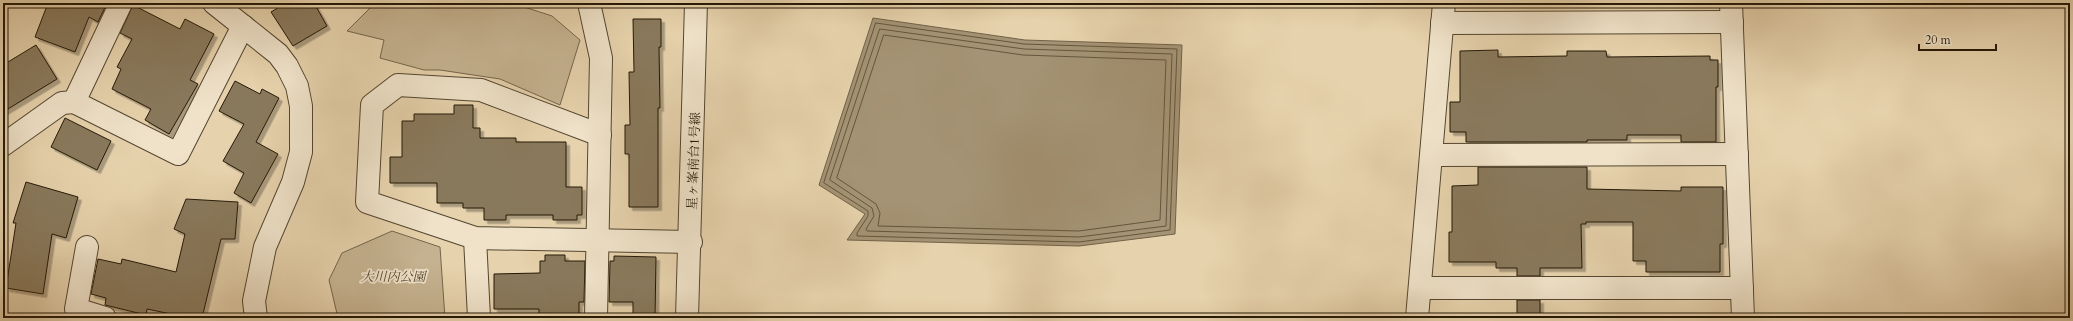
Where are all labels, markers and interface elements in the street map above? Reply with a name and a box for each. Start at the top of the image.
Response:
scale bar [1919,26,1996,52]
text: 20 m [1925,32,1952,48]
street label: 星ヶ峯南台1号線 [683,112,705,210]
park label: 大川内公園 [360,268,427,286]

